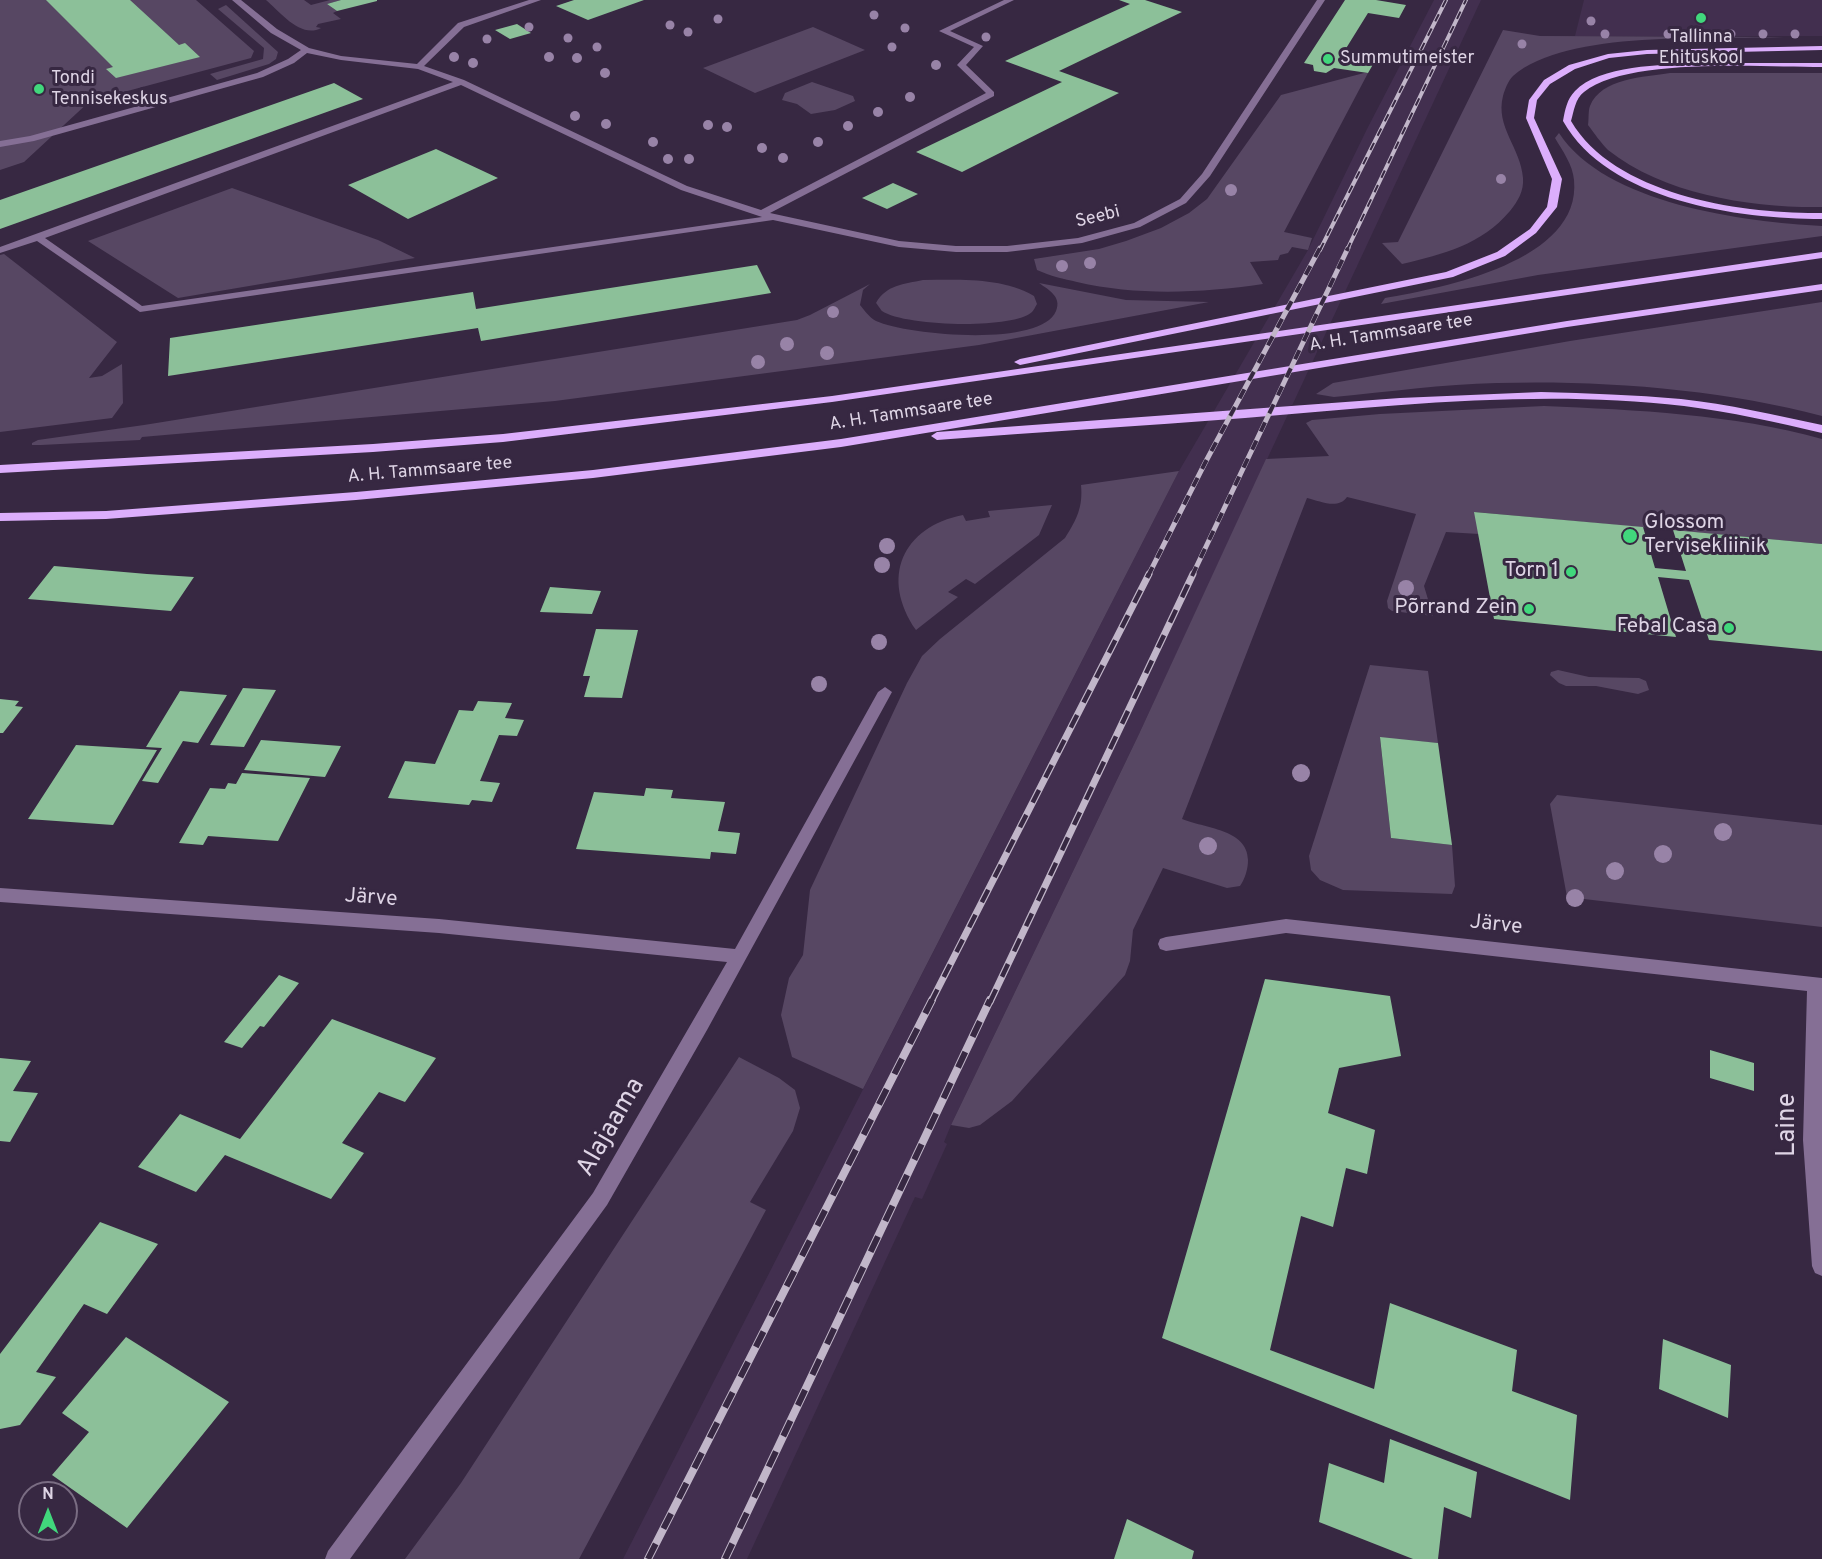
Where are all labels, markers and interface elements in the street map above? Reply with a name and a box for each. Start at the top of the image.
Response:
marker: Tallinna Ehituskool [1694,11,1708,25]
place label: Tallinna Ehituskool [1659,27,1743,70]
place label: Summutimeister [1340,48,1474,70]
marker: Summutimeister [1321,52,1335,66]
place label: Tondi Tennisekeskus [51,68,168,110]
marker: Tondi Tennisekeskus [32,82,46,96]
street label: Seebi [1074,202,1122,234]
street label: A. H. Tammsaare tee [1308,310,1474,358]
street label: A. H. Tammsaare tee [828,389,994,437]
street label: A. H. Tammsaare tee [347,453,513,489]
place label: Glossom Tervisekliinik [1644,511,1767,561]
marker: Glossom Tervisekliinik [1621,527,1639,545]
place label: Torn 1 [1504,559,1559,585]
marker: Torn 1 [1564,565,1578,579]
place label: Põrrand Zein [1394,596,1517,622]
marker: Põrrand Zein [1522,602,1536,616]
place label: Febal Casa [1617,615,1717,641]
marker: Febal Casa [1722,621,1736,635]
street label: Järve [344,885,398,913]
street label: Järve [1468,911,1524,941]
street label: Alajaama [571,1073,653,1183]
street label: Laine [1773,1093,1805,1157]
north arrow [18,1481,78,1541]
text: N [42,1485,54,1505]

